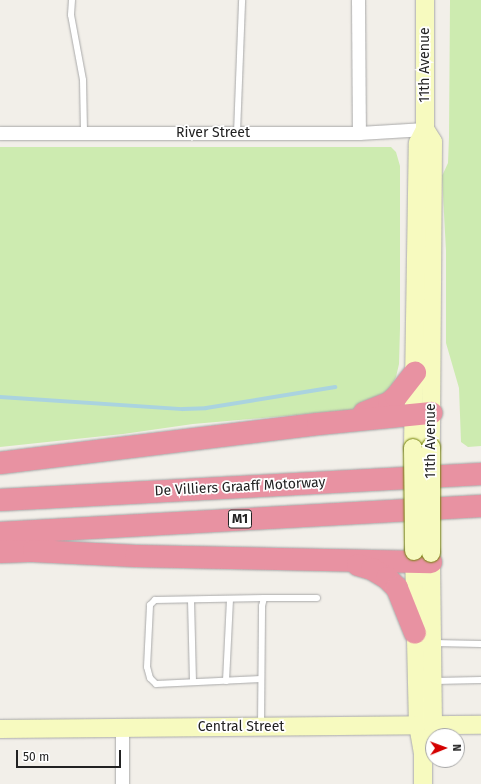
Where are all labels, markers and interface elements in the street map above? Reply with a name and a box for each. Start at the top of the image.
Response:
street label: 11th Avenue [417,27,433,103]
street label: River Street [176,125,250,141]
street label: 11th Avenue [423,403,439,479]
street label: De Villiers Graaff Motorway [154,474,326,500]
road number: M1 [227,508,253,530]
street label: Central Street [198,719,284,735]
north arrow [425,728,465,768]
scale bar [18,742,123,768]
text: N [450,744,463,752]
text: 50 m [23,750,49,764]

